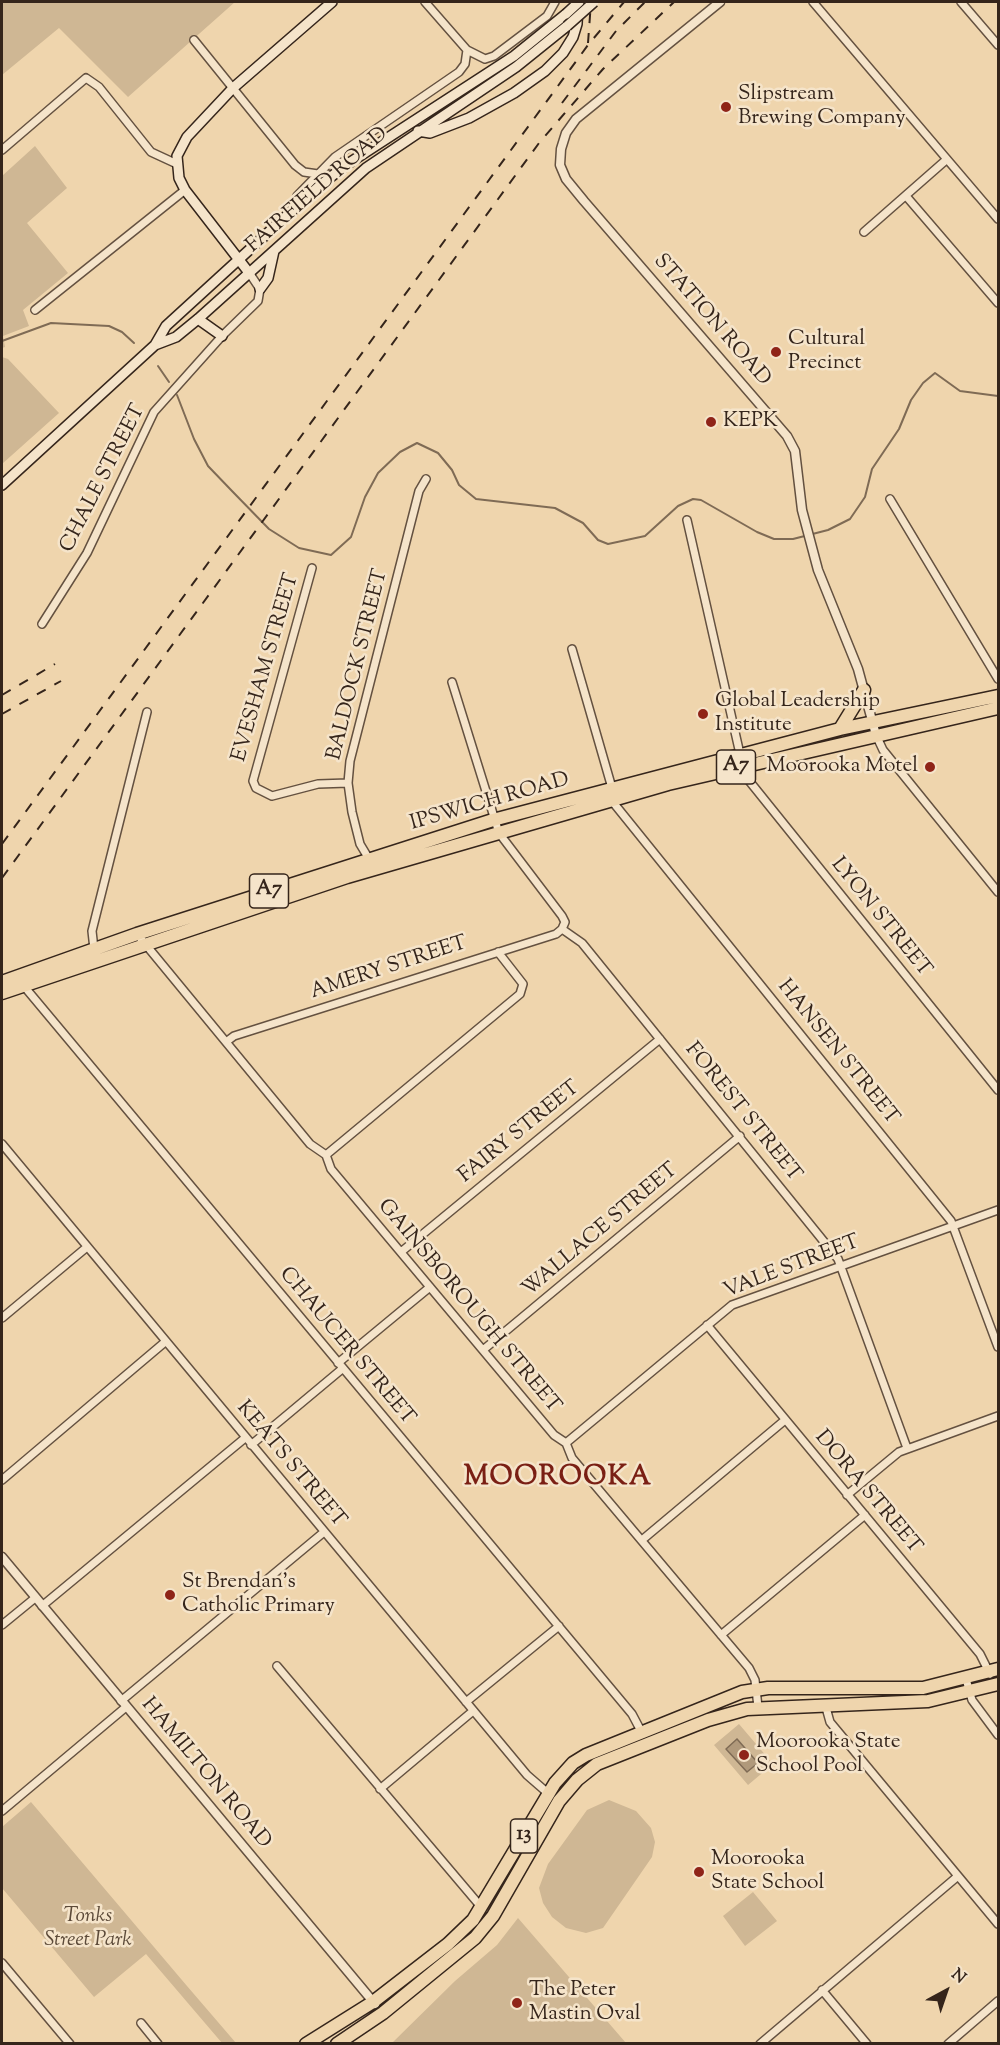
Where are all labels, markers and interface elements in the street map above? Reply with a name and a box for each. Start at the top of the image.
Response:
place label: Slipstream Brewing Company [738,82,906,132]
marker: Slipstream Brewing Company [719,100,733,114]
street label: FAIRFIELD ROAD [242,123,394,259]
street label: STATION ROAD [647,250,775,392]
place label: Cultural Precinct [788,327,865,377]
marker: Cultural Precinct [769,345,783,359]
street label: CHALE STREET [56,401,152,557]
place label: KEPK [723,409,778,435]
marker: KEPK [704,415,718,429]
street label: BALDOCK STREET [323,567,395,763]
street label: EVESHAM STREET [228,571,306,765]
place label: Global Leadership Institute [715,689,880,739]
marker: Global Leadership Institute [696,707,710,721]
road number: A7 [716,750,756,784]
place label: Moorooka Motel [767,754,918,780]
marker: Moorooka Motel [923,760,937,774]
street label: IPSWICH ROAD [408,768,572,838]
street label: LYON STREET [824,853,936,983]
road number: A7 [250,874,288,908]
street label: AMERY STREET [307,932,471,1006]
street label: HANSEN STREET [771,975,903,1131]
street label: FOREST STREET [678,1038,806,1188]
street label: FAIRY STREET [454,1076,586,1190]
street label: WALLACE STREET [518,1159,684,1303]
street label: GAINSBOROUGH STREET [371,1195,565,1419]
street label: VALE STREET [721,1231,863,1305]
street label: CHAUCER STREET [273,1263,419,1431]
street label: KEATS STREET [230,1397,350,1533]
street label: DORA STREET [808,1426,926,1560]
district label: MOOROOKA [464,1463,652,1495]
place label: St Brendan's Catholic Primary [182,1570,335,1620]
marker: St Brendan's Catholic Primary [163,1588,177,1602]
street label: HAMILTON ROAD [135,1693,275,1855]
place label: Moorooka State School Pool [756,1730,900,1780]
marker: Moorooka State School Pool [737,1748,751,1762]
road number: 13 [510,1819,538,1853]
place label: Moorooka State School [711,1847,824,1897]
marker: Moorooka State School [692,1865,706,1879]
park label: Tonks Street Park [44,1904,132,1954]
north arrow [916,1961,976,2021]
text: N [946,1964,970,1990]
place label: The Peter Mastin Oval [529,1978,641,2028]
marker: The Peter Mastin Oval [510,1996,524,2010]

